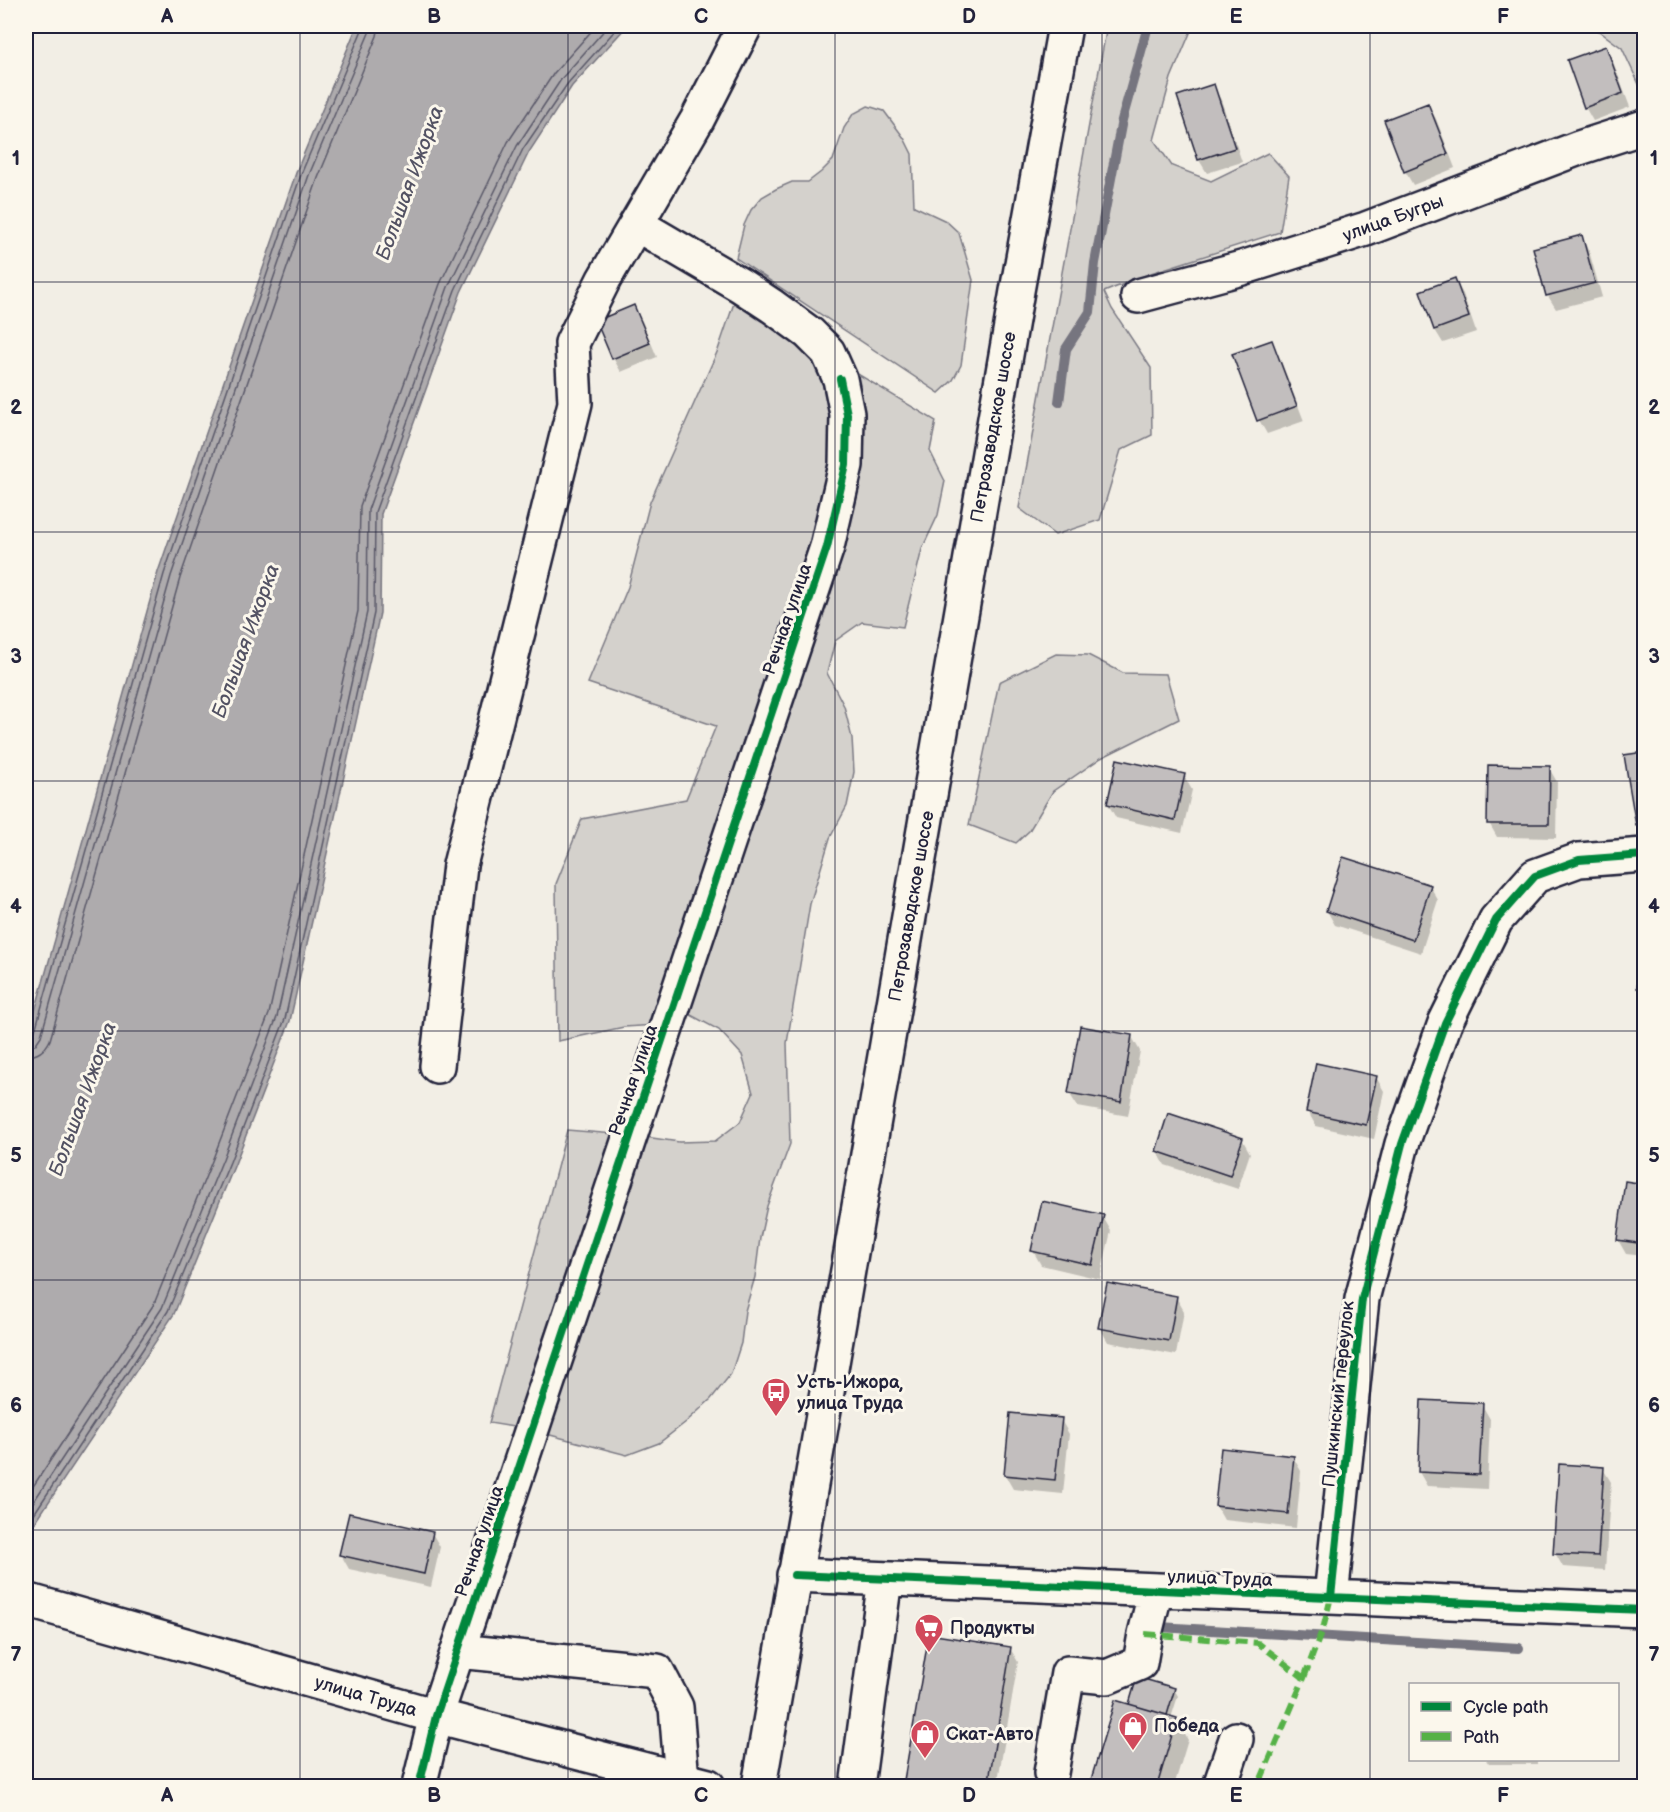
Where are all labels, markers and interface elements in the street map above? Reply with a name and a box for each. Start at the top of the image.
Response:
text: A [160,5,174,29]
text: B [427,5,441,29]
text: C [694,5,708,29]
text: D [962,5,976,29]
text: E [1230,5,1243,29]
text: F [1497,5,1509,29]
water label: Большая Ижорка [371,103,449,264]
text: 1 [12,147,20,171]
text: 1 [1650,147,1658,171]
street label: улица Бугры [1340,191,1446,246]
street label: Петрозаводское шоссе [966,330,1021,524]
text: 2 [10,396,22,420]
text: 2 [1648,396,1660,420]
street label: Речная улица [759,560,816,678]
water label: Большая Ижорка [207,561,285,722]
text: 3 [10,645,22,669]
text: 3 [1648,645,1660,669]
street label: Петрозаводское шоссе [884,809,939,1003]
text: 4 [10,895,22,919]
text: 4 [1648,895,1660,919]
water label: Большая Ижорка [44,1019,122,1180]
street label: Речная улица [605,1021,662,1139]
text: 5 [10,1144,22,1168]
text: 5 [1648,1144,1660,1168]
street label: Пушкинский переулок [1318,1299,1359,1488]
place label: Усть-Ижора, улица Труда [797,1372,904,1414]
bus stop icon: Усть-Ижора, улица Труда [760,1376,792,1418]
text: 6 [10,1394,22,1418]
text: 6 [1648,1394,1660,1418]
street label: Речная улица [451,1482,508,1600]
street label: улица Труда [1167,1566,1273,1591]
supermarket icon: Продукты [913,1612,945,1654]
place label: Продукты [950,1618,1035,1639]
text: 7 [10,1643,22,1667]
text: 7 [1648,1643,1660,1667]
street label: улица Труда [312,1672,420,1721]
legend [1409,1683,1619,1761]
text: Cycle path [1463,1697,1549,1718]
shop icon: Победа [1117,1710,1149,1752]
place label: Победа [1154,1716,1220,1737]
shop icon: Скат-Авто [909,1718,941,1760]
place label: Скат-Авто [946,1724,1034,1745]
text: Path [1463,1727,1499,1748]
text: A [160,1784,174,1808]
text: B [427,1784,441,1808]
text: C [694,1784,708,1808]
text: D [962,1784,976,1808]
text: E [1230,1784,1243,1808]
text: F [1497,1784,1509,1808]

